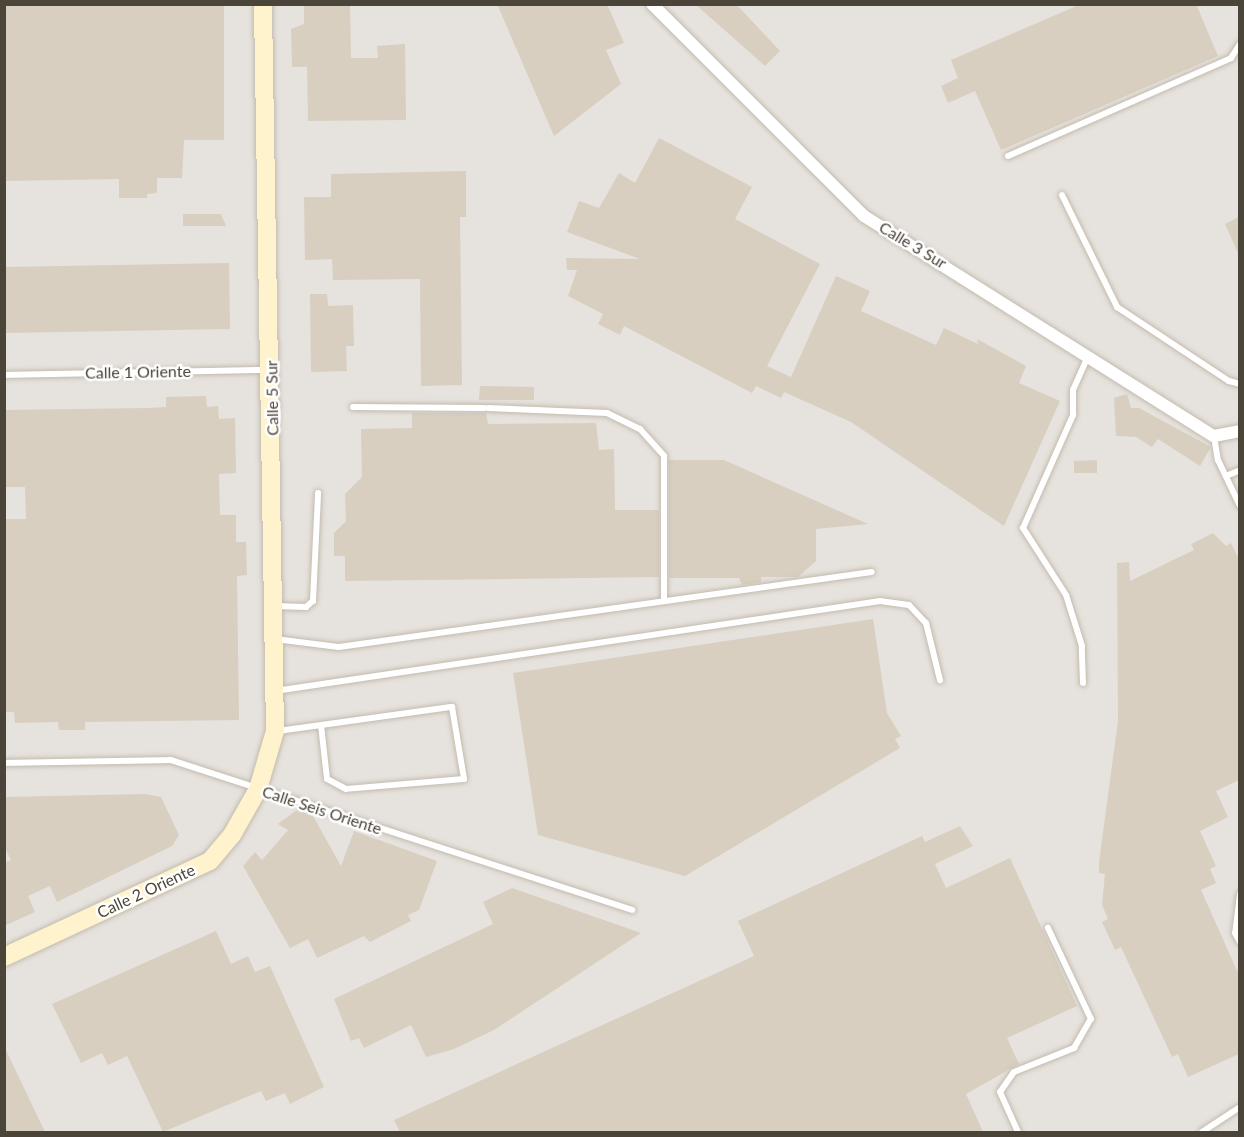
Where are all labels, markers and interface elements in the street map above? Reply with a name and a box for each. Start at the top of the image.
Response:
street label: Calle 3 Sur [876,217,950,273]
street label: Calle 5 Sur [262,360,282,436]
street label: Calle 1 Oriente [85,361,191,383]
street label: Calle Seis Oriente [260,782,384,838]
street label: Calle 2 Oriente [94,860,198,922]

